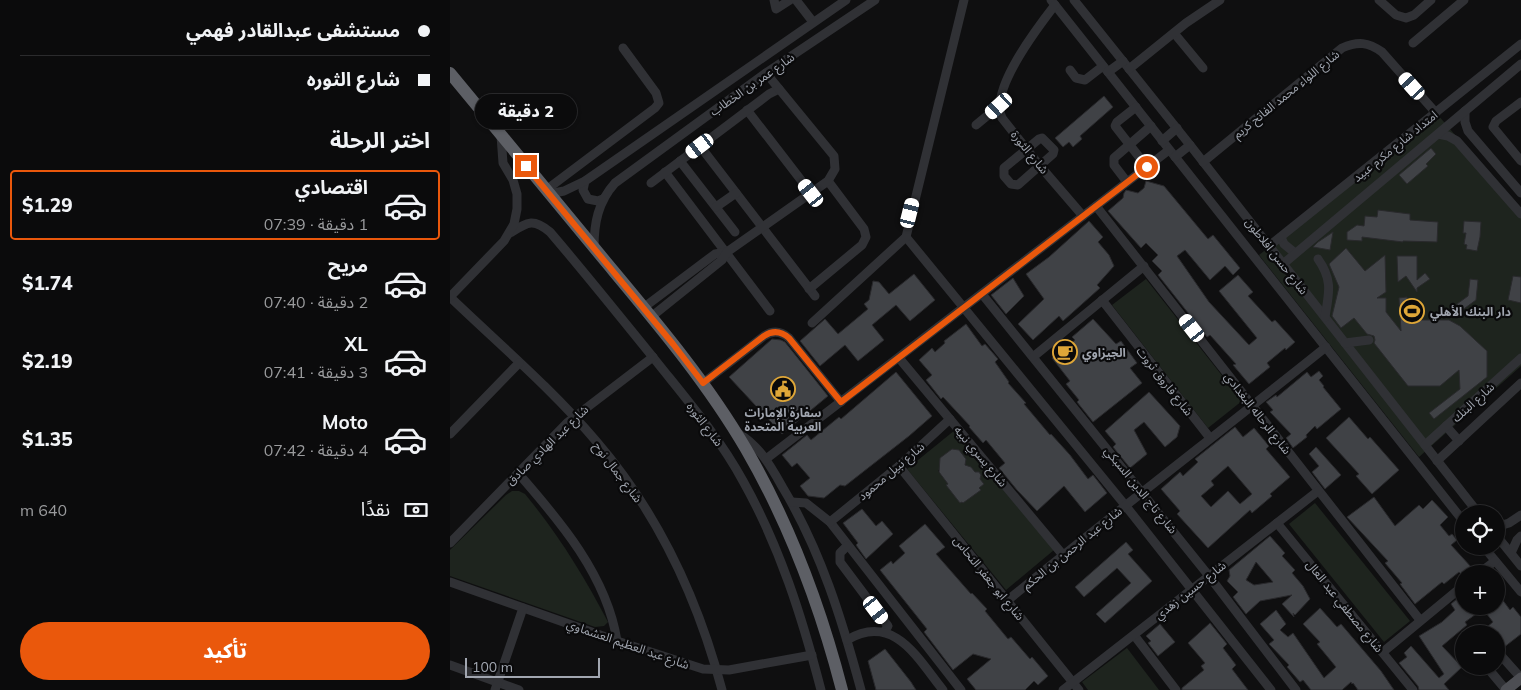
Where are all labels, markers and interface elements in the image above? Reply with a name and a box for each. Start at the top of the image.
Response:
text: مستشفى عبدالقادر فهمي [186,18,400,42]
street label: شارع اللواء محمد الفاتح كريم [1230,46,1344,143]
street label: شارع عمر بن الخطاب [707,49,798,120]
text: شارع الثوره [307,67,400,91]
car [1396,70,1427,102]
car [982,90,1015,122]
callout: 2 دقيقة [475,94,577,128]
text: 2 دقيقة [498,101,554,121]
street label: امتداد شارع مكرم عبيد [1350,107,1442,186]
text: اختر الرحلة [330,126,430,154]
street label: شارع الثورة [1006,127,1052,178]
car [683,131,716,161]
route end [515,155,537,177]
route start [1136,156,1158,178]
text: اقتصادي [295,175,368,199]
car [795,177,826,209]
icon: car [383,183,428,228]
text: $1.29 [22,193,73,217]
car [899,197,920,229]
text: 1 دقيقة · 07:39 [264,214,368,234]
street label: شارع حسن افلاطون [1241,215,1312,299]
text: مريح [328,253,368,277]
icon: car [383,261,428,306]
text: $1.74 [22,271,73,295]
text: 2 دقيقة · 07:40 [264,292,368,312]
sports icon: دار البنك الأهلي [1399,298,1425,324]
place label: دار البنك الأهلي [1430,304,1511,321]
car [1176,312,1207,344]
text: XL [345,332,368,356]
icon: car [383,339,428,384]
cafe icon: الجيزاوي [1052,339,1078,365]
street label: شارع فاروق ثروت [1132,344,1197,420]
place label: الجيزاوي [1082,345,1126,362]
text: $2.19 [22,349,73,373]
text: 3 دقيقة · 07:41 [264,362,368,382]
street label: شارع الرحاله البغدادي [1219,369,1295,459]
public building icon: سفارة الإمارات العربية المتحدة [770,376,796,402]
street label: شارع البنك [1449,379,1499,426]
street label: شارع الثوره [682,399,726,450]
street label: شارع عبد الهادي صادق [503,402,593,490]
place label: سفارة الإمارات العربية المتحدة [745,405,821,434]
text: Moto [322,410,368,434]
icon: car [383,417,428,462]
street label: شارع يسري نبيه [949,422,1011,491]
text: $1.35 [22,427,73,451]
street label: شارع جمال نوح [589,439,646,506]
street label: شارع نبيل محمود [855,439,929,505]
text: 4 دقيقة · 07:42 [264,440,368,460]
street label: شارع تاج الدين السبكي [1099,444,1181,538]
icon: cash [402,496,430,524]
text: نقدًا [361,497,390,521]
text: 640 m [20,500,67,520]
street label: شارع عبد الرحمن بن الحكم [1019,503,1126,594]
map controls [1455,505,1505,675]
button: locate [1455,505,1505,555]
street label: شارع ابو جعفر النحاس [949,533,1028,624]
street label: شارع حسين زهدي [1151,557,1230,625]
street label: شارع مصطفي عبد العال [1301,557,1387,657]
button: + [1455,565,1505,615]
car [860,594,891,626]
street label: شارع عبد العظيم العشماوي [564,616,691,675]
button: تأكيد [20,622,430,680]
button: − [1455,625,1505,675]
scale bar [465,655,600,678]
text: 100 m [472,658,513,676]

